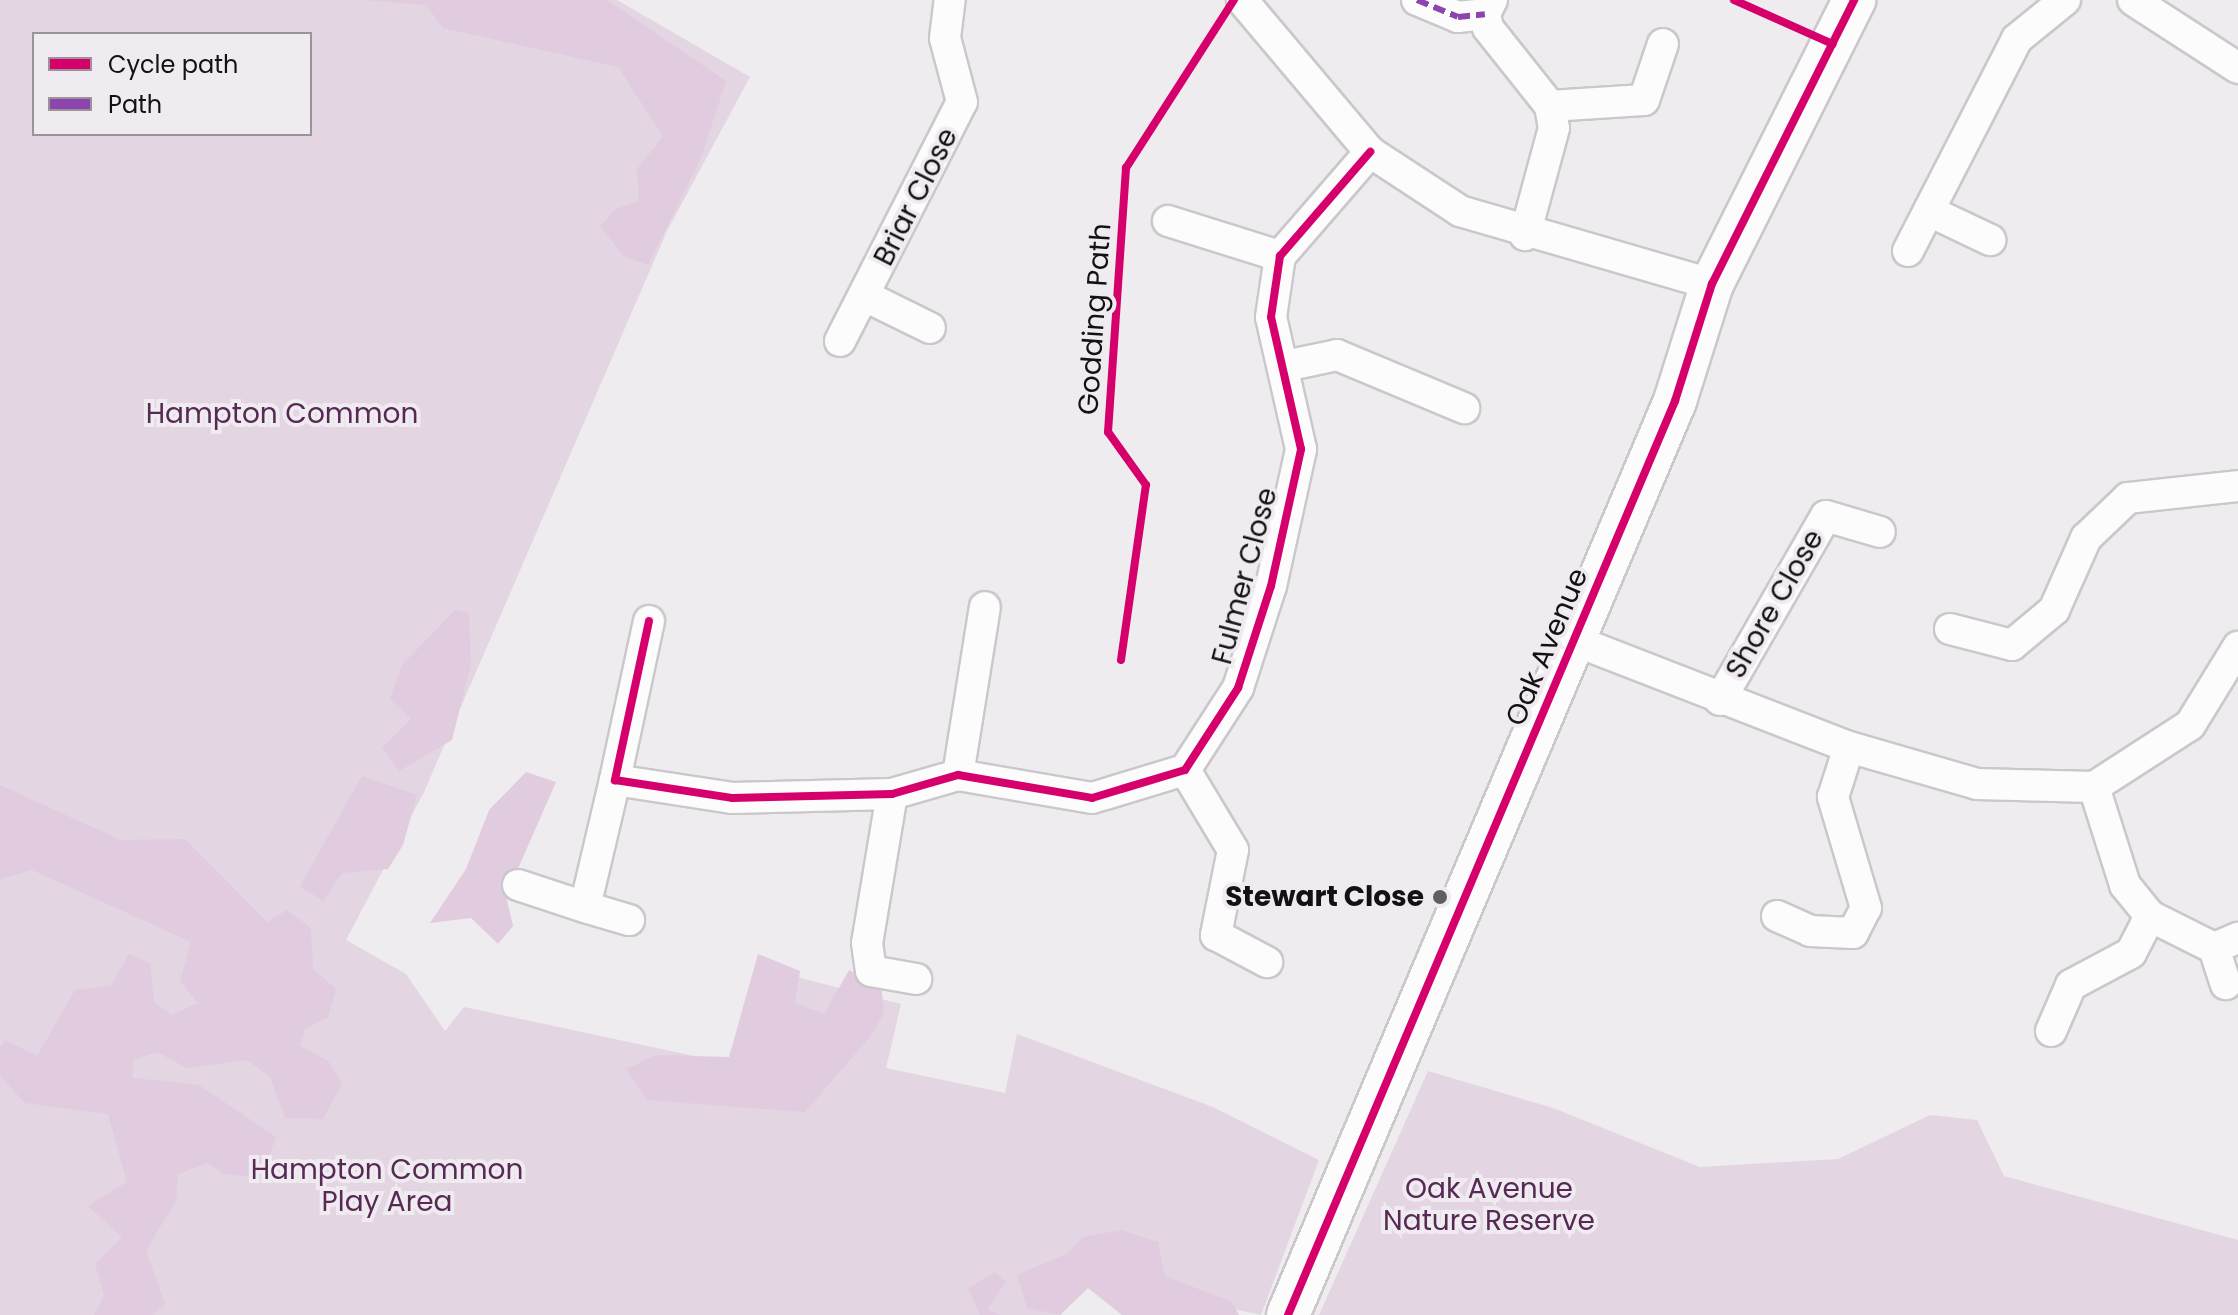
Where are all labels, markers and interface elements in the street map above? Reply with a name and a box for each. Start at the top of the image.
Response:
legend [32,32,312,136]
text: Cycle path [108,48,238,81]
text: Path [108,88,162,121]
street label: Briar Close [867,123,965,271]
street label: Godding Path [1072,222,1118,416]
park label: Hampton Common [146,397,418,431]
street label: Fulmer Close [1205,484,1285,668]
street label: Shore Close [1719,524,1831,684]
street label: Oak Avenue [1499,563,1595,731]
place label: Stewart Close [1225,880,1424,914]
marker: Stewart Close [1431,888,1449,906]
park label: Hampton Common Play Area [251,1153,523,1219]
park label: Oak Avenue Nature Reserve [1383,1172,1595,1238]

